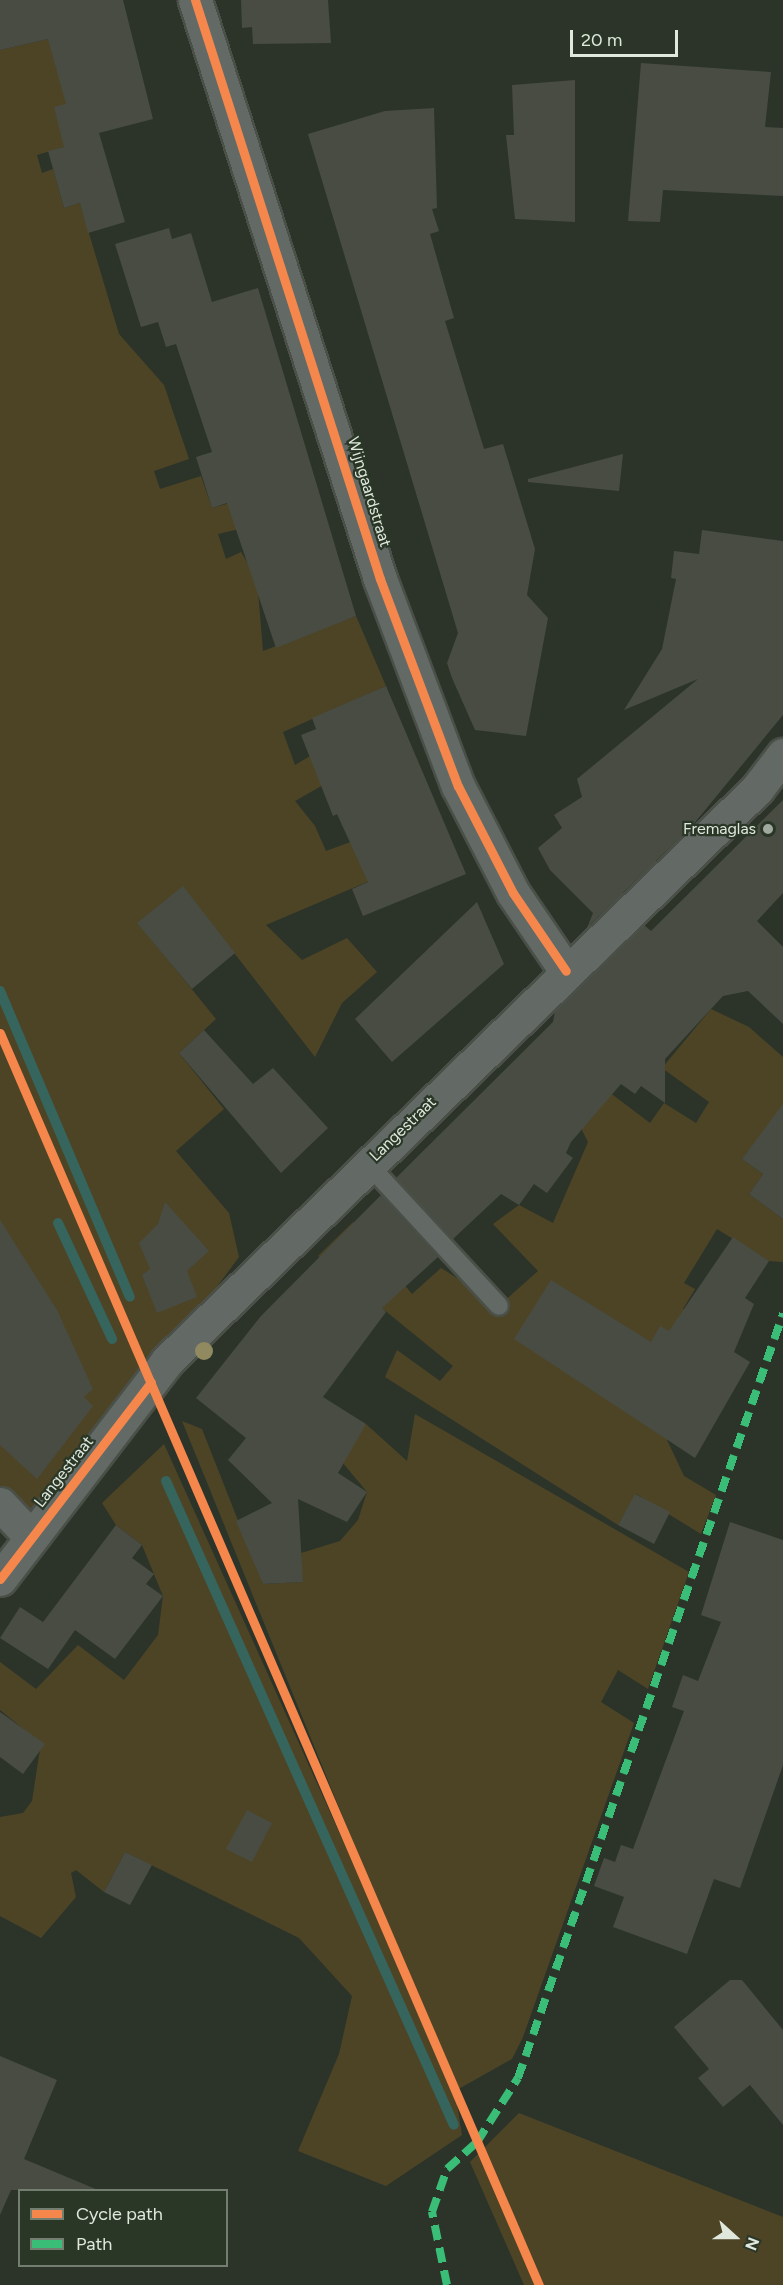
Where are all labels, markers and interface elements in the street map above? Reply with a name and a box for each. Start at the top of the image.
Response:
scale bar [573,18,681,56]
text: 20 m [581,29,622,51]
street label: Wijngaardstraat [343,435,395,549]
place label: Fremaglas [683,819,756,839]
marker: Fremaglas [761,822,775,836]
street label: Langestraat [366,1093,440,1165]
street label: Langestraat [30,1433,98,1511]
legend [18,2189,228,2267]
text: Cycle path [76,2203,163,2225]
north arrow [705,2207,765,2267]
text: Path [76,2233,112,2255]
text: N [741,2234,763,2253]

